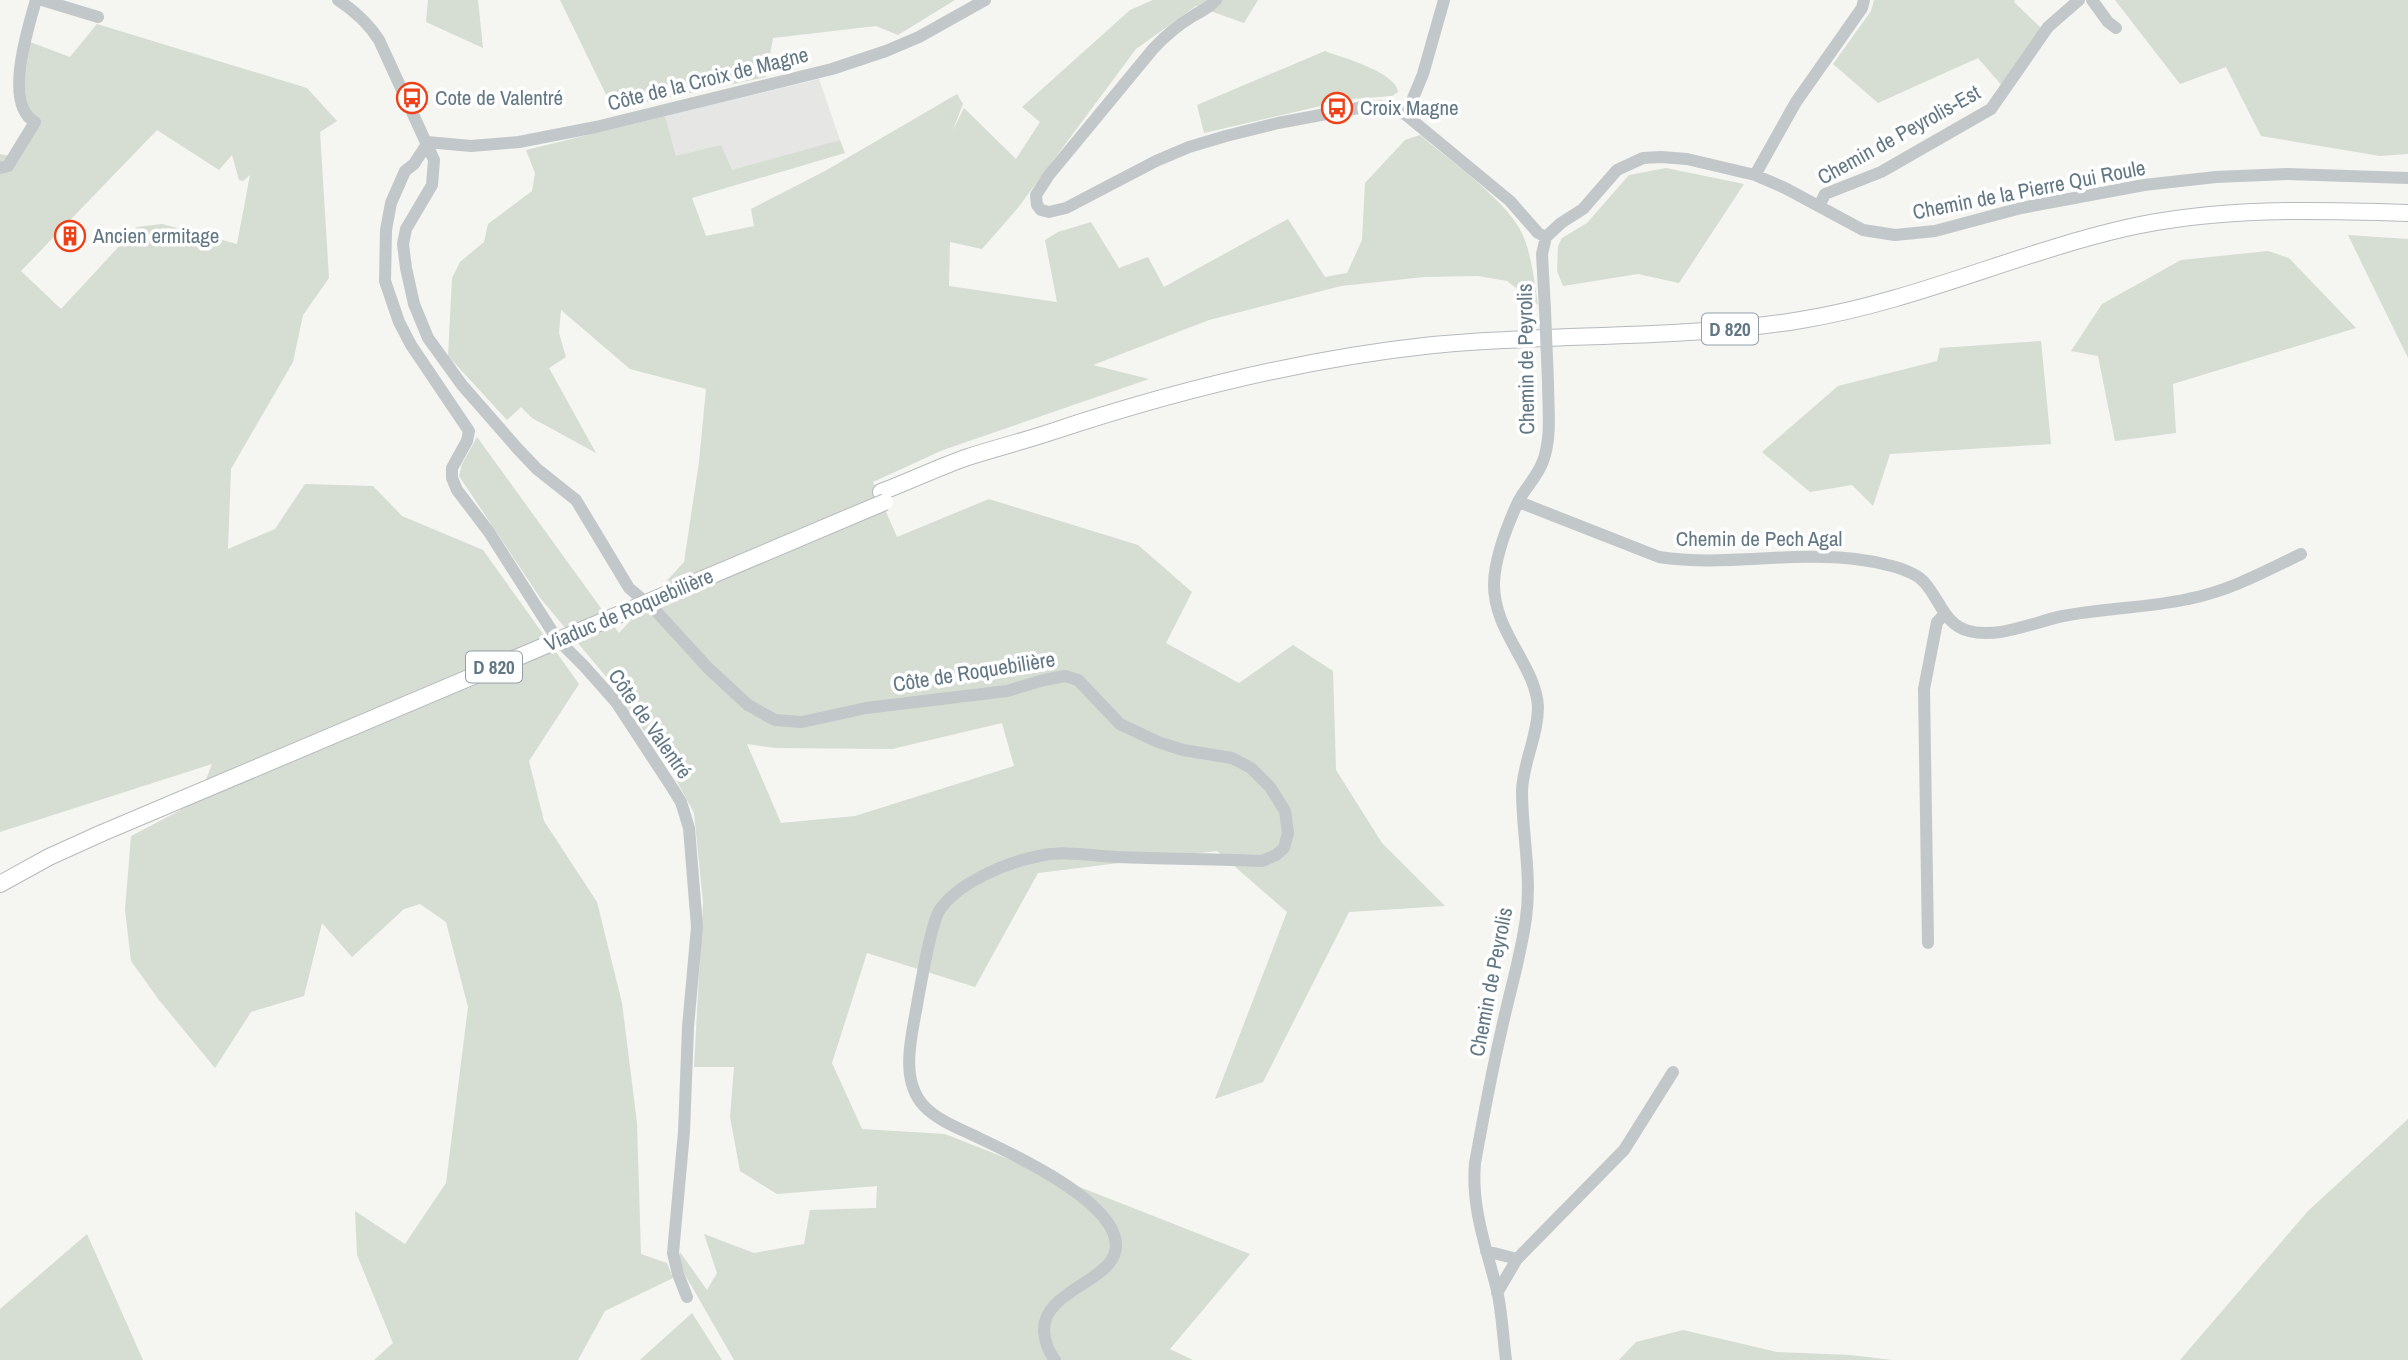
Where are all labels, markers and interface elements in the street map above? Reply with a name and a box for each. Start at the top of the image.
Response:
street label: Côte de la Croix de Magne [605,40,811,117]
street label: Chemin de Peyrolis-Est [1812,78,1985,191]
bus stop icon: Cote de Valentré [395,81,429,115]
place label: Cote de Valentré [435,83,563,112]
bus stop icon: Croix Magne [1320,91,1354,125]
place label: Croix Magne [1360,93,1459,122]
street label: Chemin de la Pierre Qui Roule [1910,153,2148,226]
building icon: Ancien ermitage [53,219,87,253]
place label: Ancien ermitage [92,221,219,250]
street label: Chemin de Peyrolis [1510,283,1541,435]
road number: D 820 [1702,314,1758,344]
street label: Chemin de Pech Agal [1676,524,1842,553]
street label: Viaduc de Roquebilière [540,561,718,658]
street label: Côte de Roquebilière [891,644,1057,699]
road number: D 820 [466,652,522,682]
street label: Côte de Valentré [602,663,699,784]
street label: Chemin de Peyrolis [1462,905,1519,1059]

